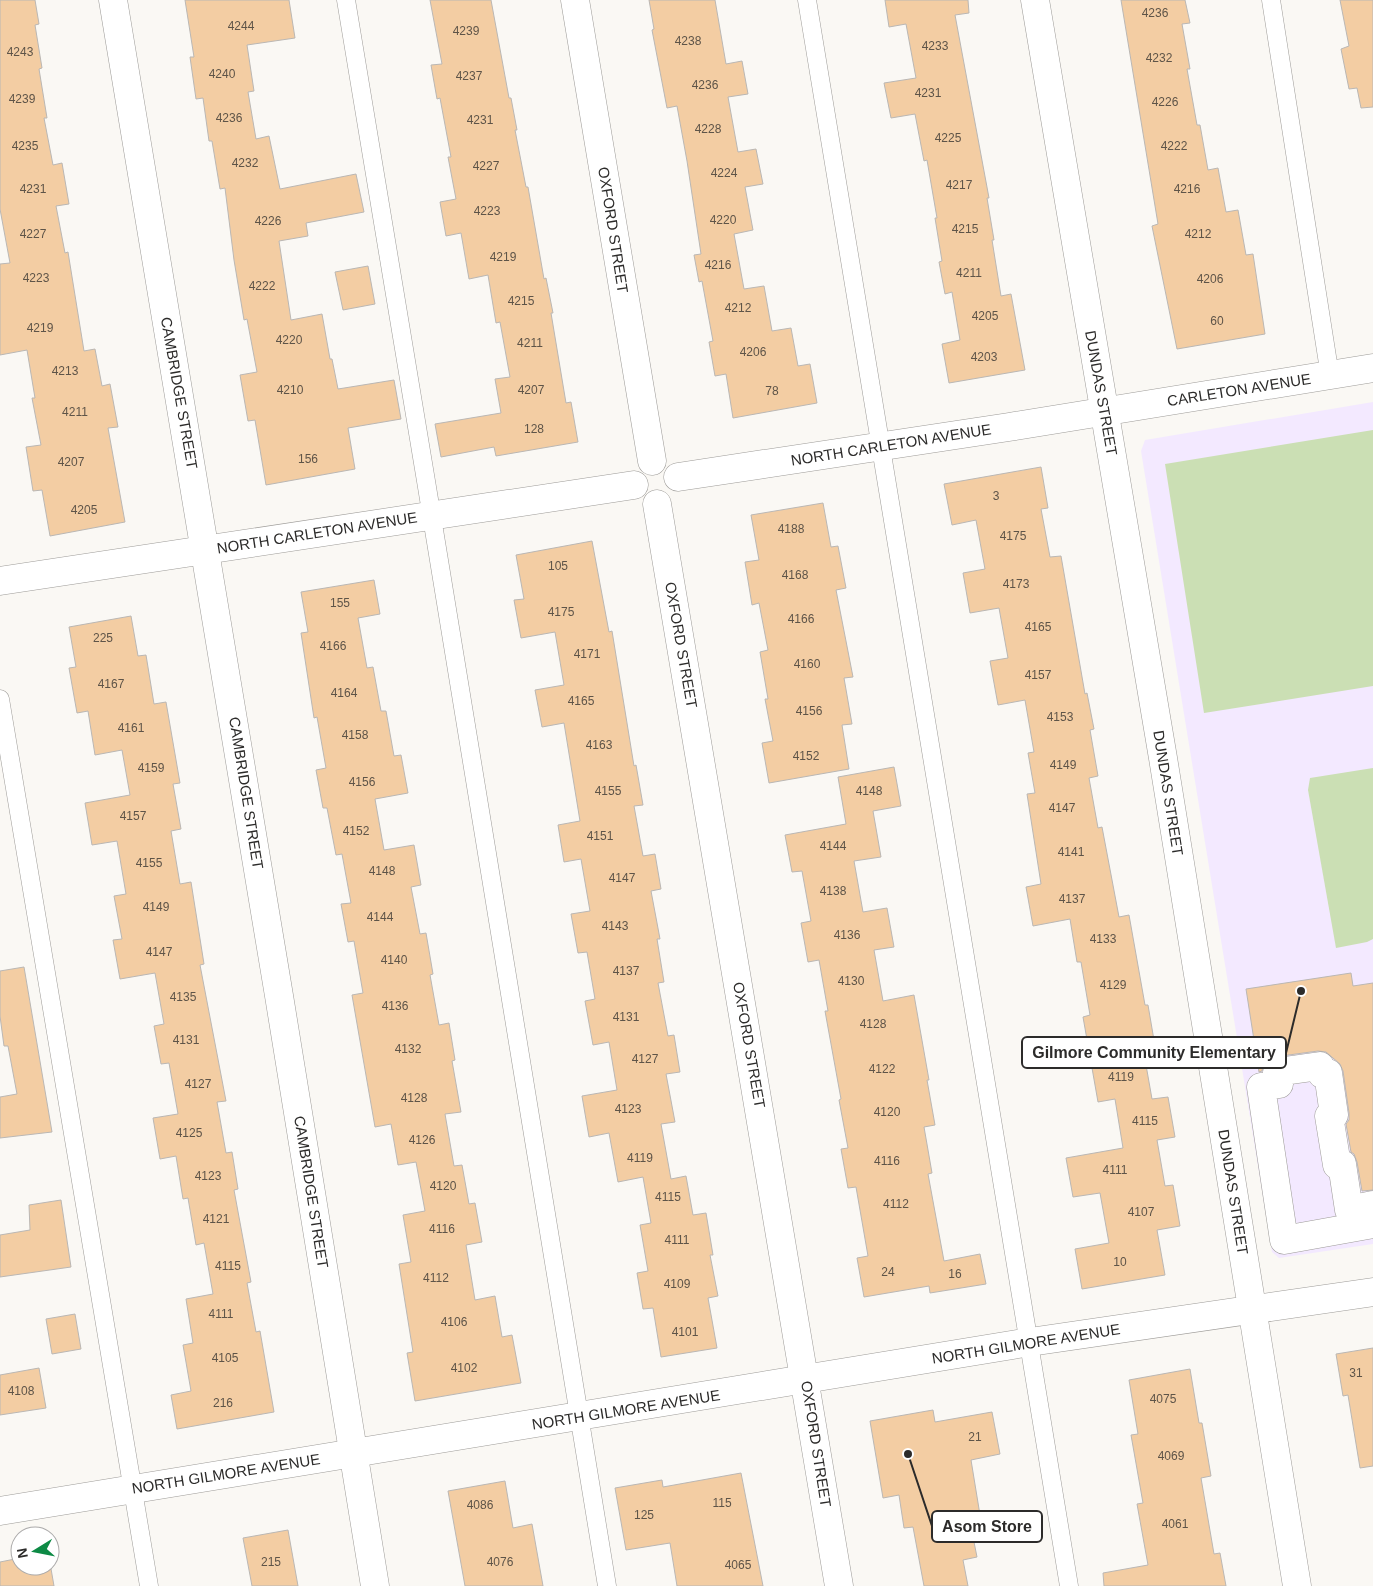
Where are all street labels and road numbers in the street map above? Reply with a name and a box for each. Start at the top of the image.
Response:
street label: OXFORD STREET [595,166,632,294]
street label: CAMBRIDGE STREET [158,316,201,470]
street label: DUNDAS STREET [1082,329,1121,457]
street label: CARLETON AVENUE [1166,370,1312,409]
street label: NORTH CARLETON AVENUE [790,420,992,469]
street label: NORTH CARLETON AVENUE [216,508,418,557]
street label: OXFORD STREET [662,581,701,709]
street label: CAMBRIDGE STREET [226,715,267,870]
street label: DUNDAS STREET [1150,729,1187,857]
street label: OXFORD STREET [730,981,769,1109]
street label: CAMBRIDGE STREET [291,1114,332,1269]
street label: DUNDAS STREET [1215,1128,1252,1256]
street label: NORTH GILMORE AVENUE [931,1320,1121,1367]
street label: OXFORD STREET [798,1380,835,1508]
street label: NORTH GILMORE AVENUE [531,1386,721,1433]
street label: NORTH GILMORE AVENUE [131,1450,321,1497]

